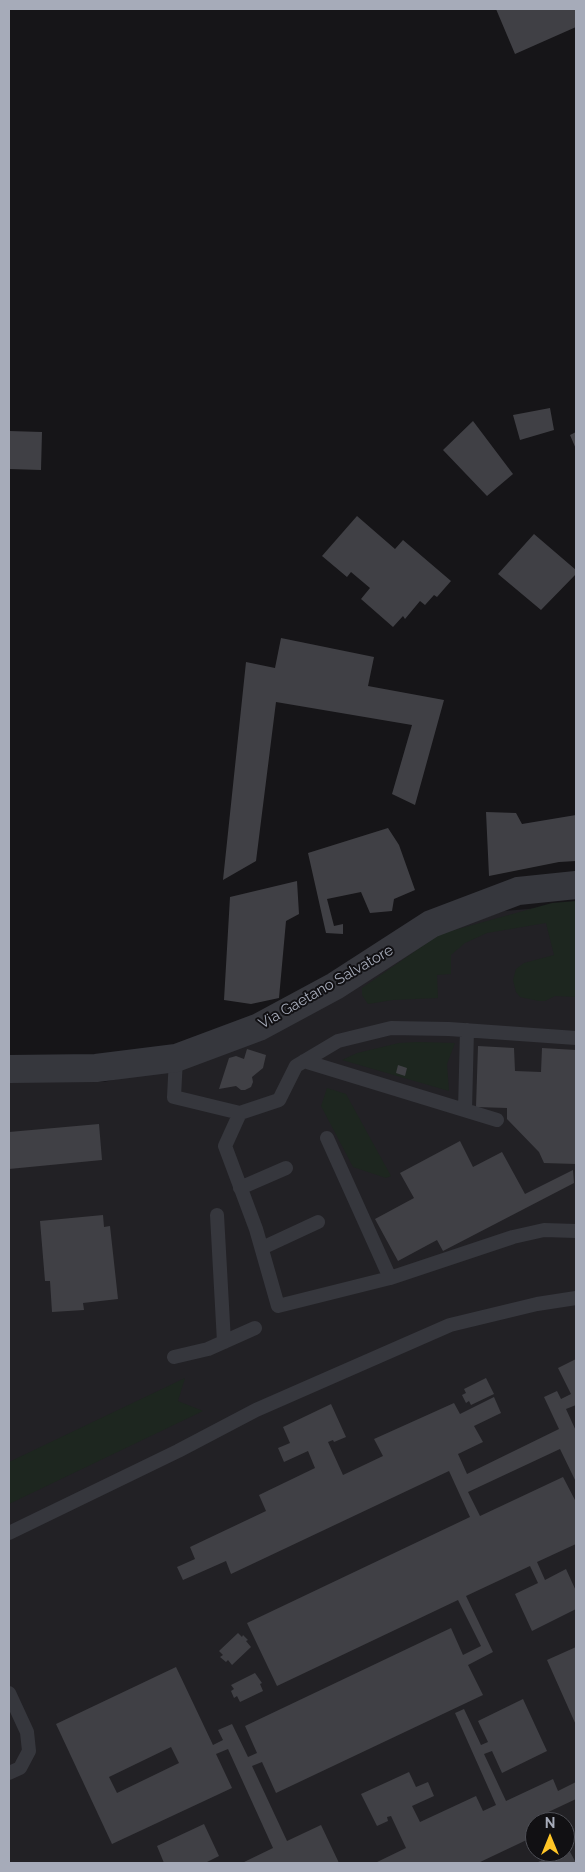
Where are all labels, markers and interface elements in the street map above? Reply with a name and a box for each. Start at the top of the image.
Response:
street label: Via Gaetano Salvatore [255,941,397,1033]
north arrow [525,1812,575,1862]
text: N [545,1815,555,1831]

